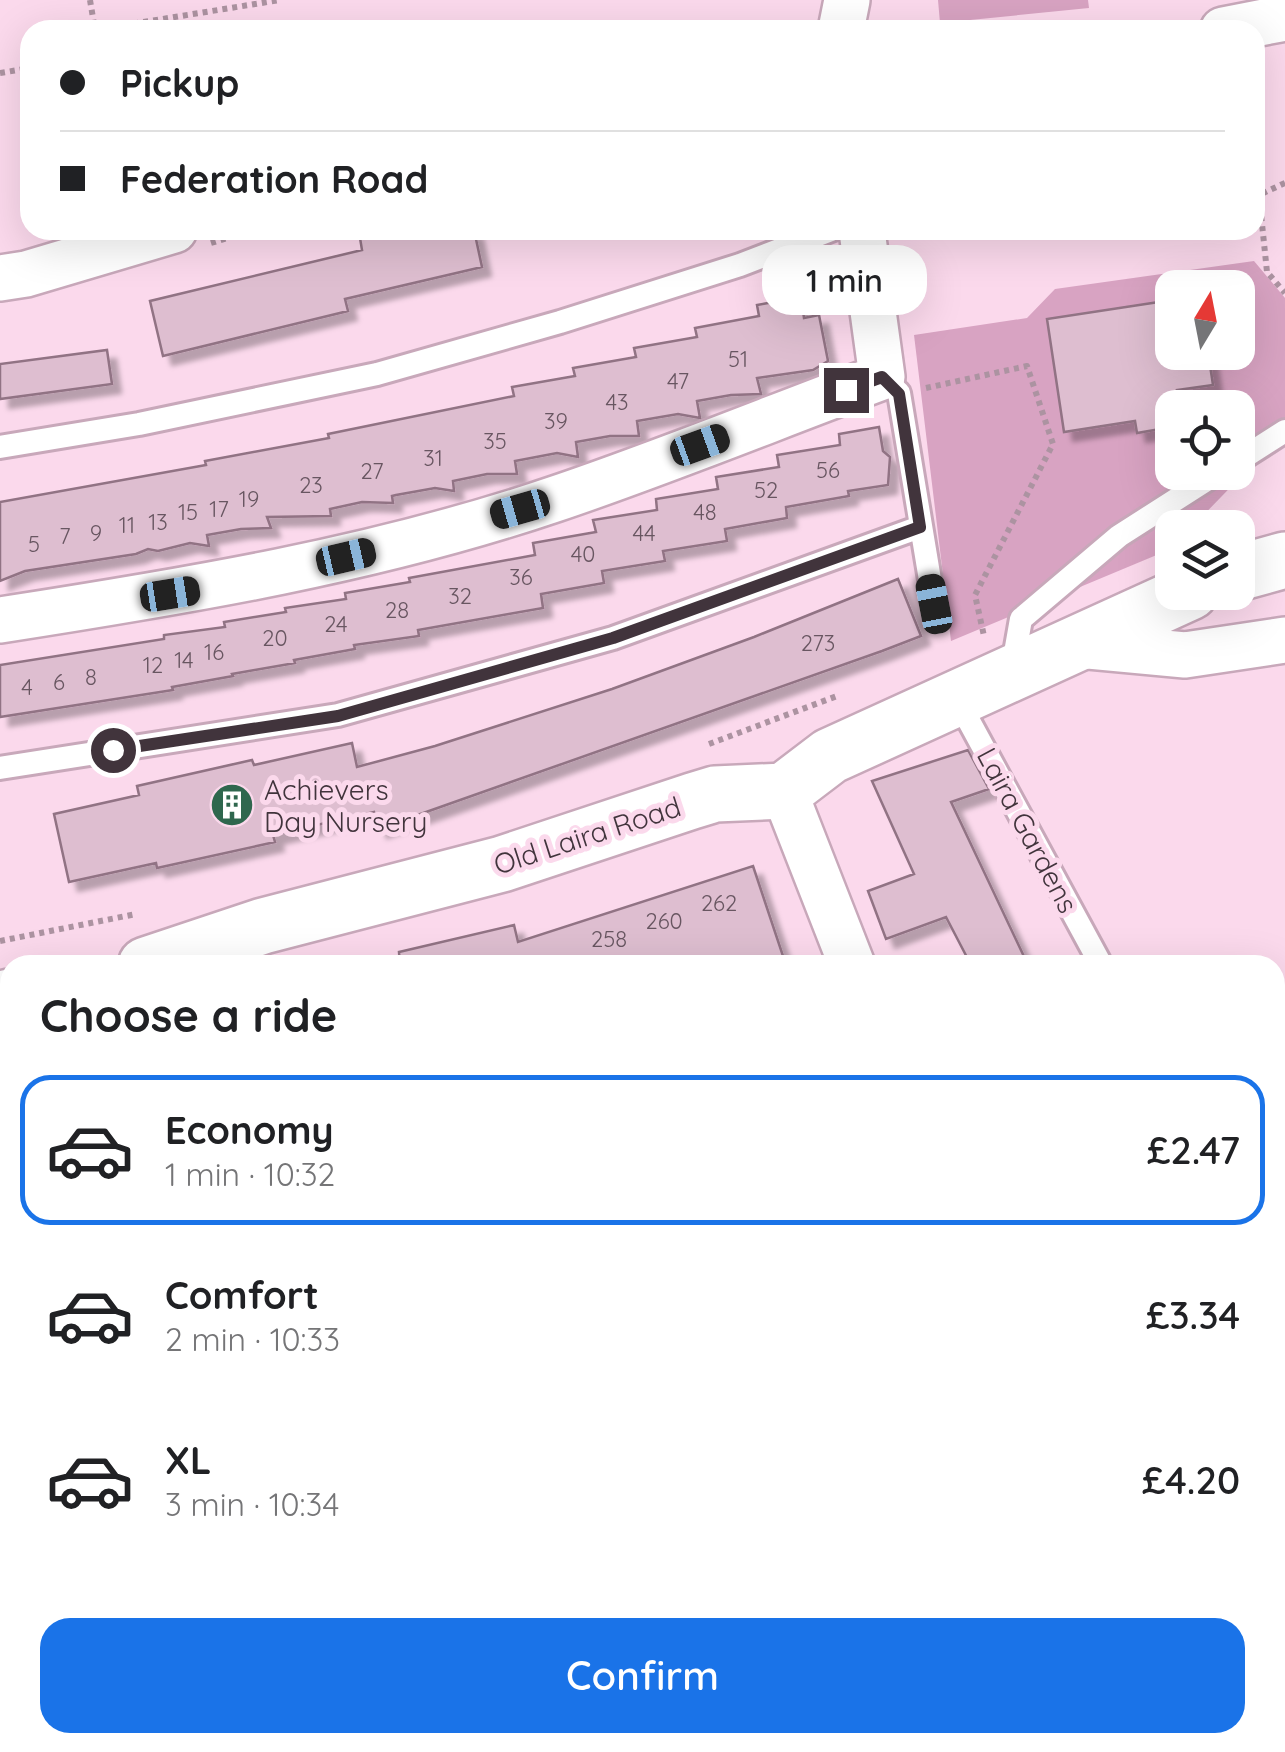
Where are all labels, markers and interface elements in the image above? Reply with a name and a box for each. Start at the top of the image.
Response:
text: Pickup [120,59,239,107]
text: Federation Road [120,155,428,203]
callout: 1 min [764,245,928,315]
text: 1 min [806,260,883,300]
north arrow [1155,270,1255,370]
map controls [1155,270,1255,610]
house number: 51 [728,345,748,373]
house number: 47 [667,367,689,395]
route end [824,368,869,413]
house number: 43 [605,388,629,416]
button: locate [1155,390,1255,490]
house number: 39 [544,407,568,435]
car [667,421,733,469]
house number: 35 [483,427,507,455]
house number: 31 [423,444,443,472]
house number: 56 [816,456,840,484]
house number: 27 [360,457,384,485]
house number: 23 [299,471,323,499]
house number: 52 [754,476,778,504]
house number: 19 [239,485,259,513]
car [487,486,553,532]
house number: 17 [209,495,229,523]
house number: 15 [178,498,198,526]
house number: 48 [693,498,717,526]
house number: 13 [148,508,168,536]
button: layers [1155,510,1255,610]
house number: 11 [119,511,135,539]
house number: 9 [90,519,102,547]
house number: 44 [632,519,656,547]
house number: 7 [59,522,71,550]
house number: 5 [28,530,40,558]
car [313,536,379,578]
house number: 40 [571,540,595,568]
house number: 36 [509,563,533,591]
car [914,572,954,636]
car [138,574,202,614]
house number: 32 [448,582,472,610]
house number: 28 [385,596,409,624]
house number: 24 [324,610,348,638]
house number: 20 [262,624,288,652]
house number: 273 [801,629,835,657]
house number: 16 [204,638,224,666]
house number: 14 [174,646,194,674]
house number: 12 [143,651,163,679]
house number: 8 [85,663,97,691]
house number: 6 [53,668,65,696]
house number: 4 [21,673,33,701]
route start [91,728,136,773]
street label: Laira Gardens [970,741,1086,919]
place label: Achievers Day Nursery [264,772,427,839]
building icon: Achievers Day Nursery [209,782,255,828]
street label: Old Laira Road [489,788,685,882]
house number: 262 [701,889,737,917]
house number: 260 [645,907,683,935]
house number: 258 [591,925,627,953]
text: Choose a ride [40,987,337,1043]
icon: car [45,1105,135,1195]
text: Economy [165,1106,334,1154]
text: £2.47 [1147,1126,1240,1174]
text: 1 min · 10:32 [165,1154,335,1194]
icon: car [45,1270,135,1360]
text: Comfort [165,1271,319,1319]
text: £3.34 [1146,1291,1240,1339]
text: 2 min · 10:33 [165,1319,340,1359]
icon: car [45,1435,135,1525]
text: XL [165,1436,211,1484]
text: £4.20 [1142,1456,1240,1504]
text: 3 min · 10:34 [165,1484,339,1524]
button: Confirm [40,1618,1245,1733]

